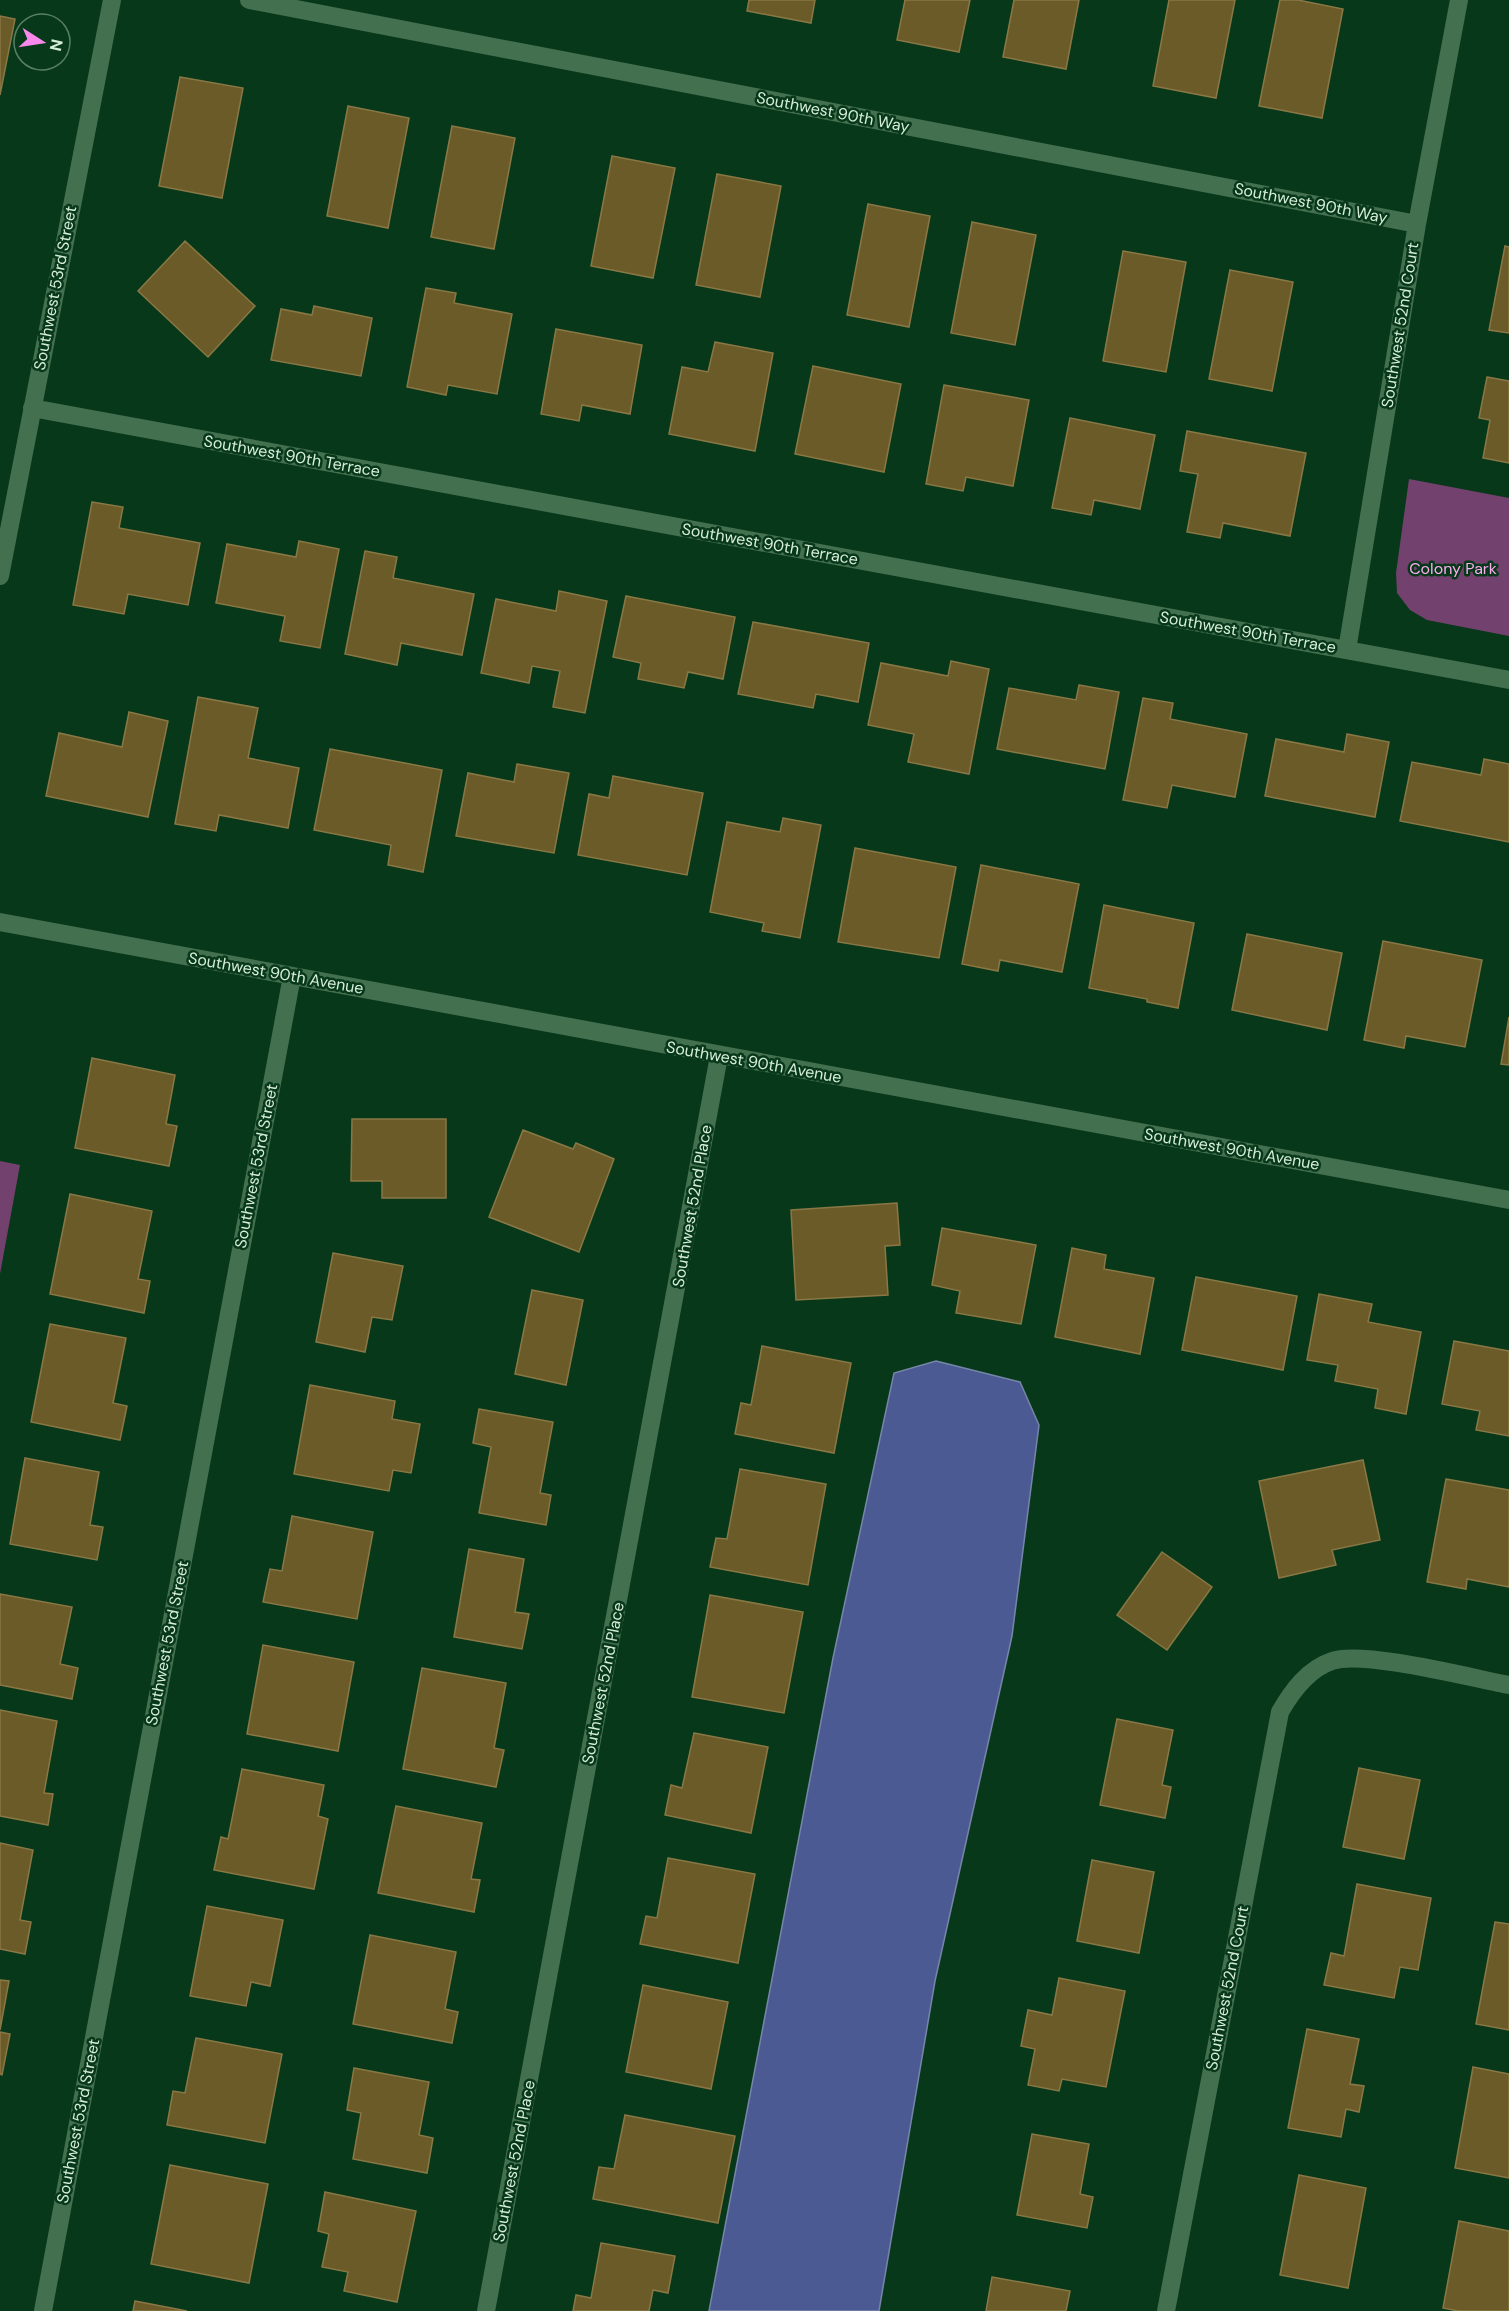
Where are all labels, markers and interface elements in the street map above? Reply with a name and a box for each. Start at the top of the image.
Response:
north arrow [12,12,72,72]
text: N [45,37,68,53]
street label: Southwest 90th Way [755,87,911,137]
street label: Southwest 90th Way [1233,178,1389,228]
street label: Southwest 53rd Street [29,204,81,372]
street label: Southwest 52nd Court [1377,241,1423,409]
street label: Southwest 90th Terrace [202,430,382,482]
street label: Southwest 90th Terrace [680,518,860,570]
park label: Colony Park [1409,558,1497,579]
street label: Southwest 90th Terrace [1158,606,1338,658]
street label: Southwest 90th Avenue [187,947,365,999]
street label: Southwest 90th Avenue [665,1036,843,1088]
street label: Southwest 53rd Street [230,1082,282,1250]
street label: Southwest 52nd Place [667,1123,717,1289]
street label: Southwest 90th Avenue [1143,1123,1321,1175]
street label: Southwest 53rd Street [141,1559,193,1727]
street label: Southwest 52nd Place [577,1600,629,1766]
street label: Southwest 52nd Court [1201,1904,1253,2072]
street label: Southwest 53rd Street [52,2037,104,2205]
street label: Southwest 52nd Place [488,2078,540,2244]

